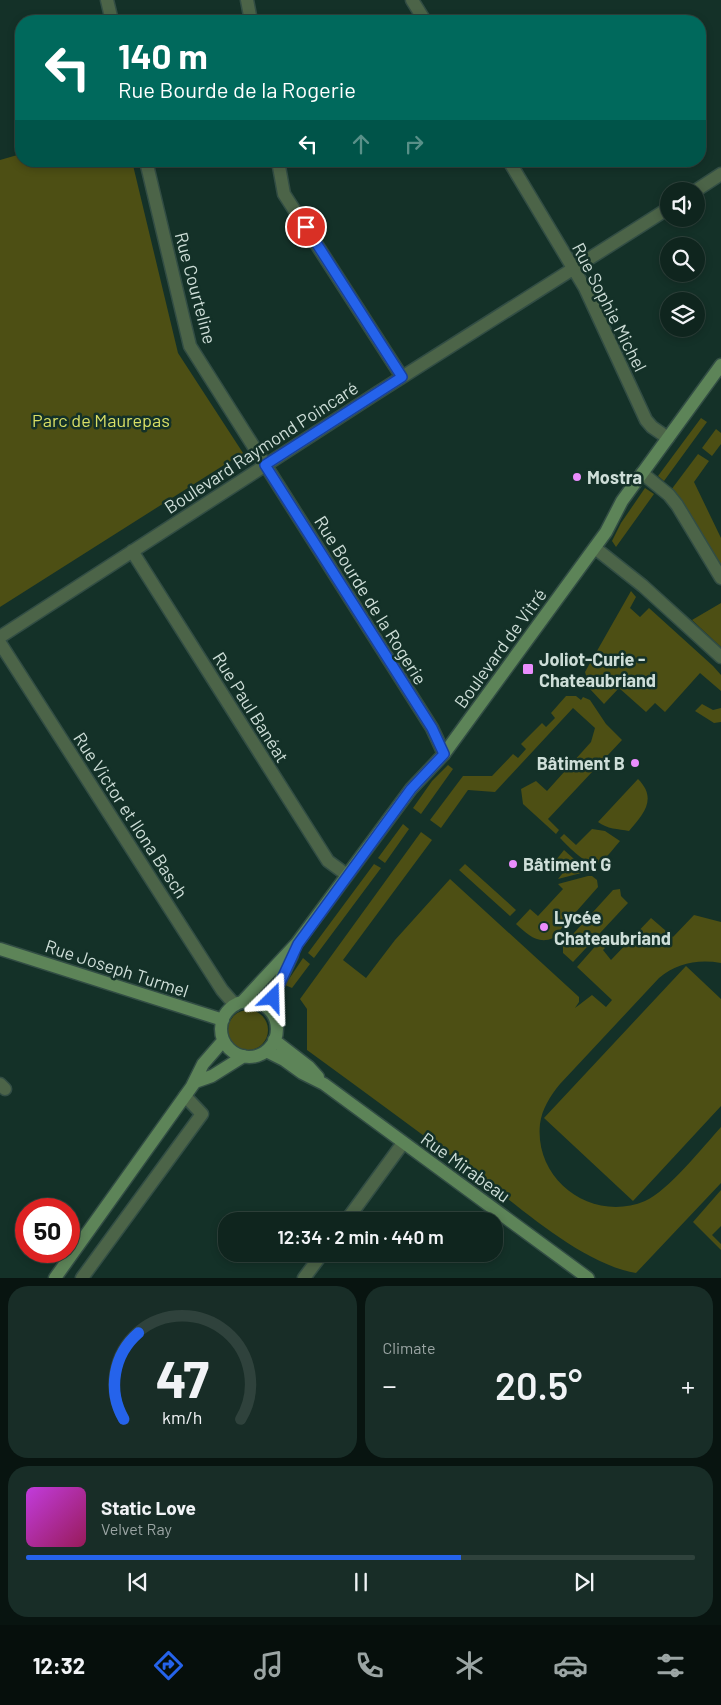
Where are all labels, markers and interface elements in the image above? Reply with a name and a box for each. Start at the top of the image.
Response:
text: 140 m [118,34,208,76]
icon: left [35,35,100,100]
text: Rue Bourde de la Rogerie [118,76,356,102]
icon: left [294,130,322,158]
icon: ahead [347,130,375,158]
icon: right [400,130,428,158]
map controls [660,182,705,337]
button: sound [660,182,705,227]
pin [285,206,327,248]
icon: arrive [292,213,320,241]
street label: Rue Courteline [171,230,221,346]
button: search [660,237,705,282]
street label: Rue Sophie Michel [568,239,652,375]
button: layers [660,292,705,337]
street label: Boulevard Raymond Poincaré [160,376,362,518]
park label: Parc de Maurepas [32,409,170,431]
place label: Mostra [587,466,642,488]
marker: Mostra [571,471,583,483]
street label: Rue Bourde de la Rogerie [310,512,432,688]
street label: Boulevard de Vitré [449,584,551,712]
street label: Rue Paul Banéat [208,648,294,766]
place label: Joliot-Curie - Chateaubriand [539,648,656,691]
marker: Joliot-Curie - Chateaubriand [521,662,535,676]
street label: Rue Victor et Ilona Basch [69,728,193,902]
place label: Bâtiment B [537,752,625,774]
marker: Bâtiment B [629,757,641,769]
place label: Bâtiment G [523,853,611,875]
marker: Bâtiment G [507,858,519,870]
place label: Lycée Chateaubriand [554,906,671,949]
marker: Lycée Chateaubriand [538,921,550,933]
street label: Rue Joseph Turmel [42,934,192,1002]
position arrow [246,971,298,1023]
street label: Rue Mirabeau [417,1127,515,1207]
speed limit sign: 50 [15,1198,80,1263]
text: 12:34 · 2 min · 440 m [277,1225,444,1248]
text: Climate [383,1338,435,1357]
text: 47 [155,1346,209,1408]
text: 20.5° [495,1362,582,1408]
text: − [383,1368,397,1402]
text: + [681,1368,695,1402]
text: km/h [162,1406,202,1428]
text: Static Love [101,1496,196,1519]
text: Velvet Ray [101,1519,172,1538]
icon: previous [124,1568,152,1596]
icon: pause [347,1568,375,1596]
icon: next [570,1568,598,1596]
icon: directions [151,1648,186,1683]
icon: music [251,1648,286,1683]
icon: phone [352,1648,387,1683]
icon: climate [452,1648,487,1683]
icon: car [553,1648,588,1683]
icon: filters [653,1648,688,1683]
text: 12:32 [33,1652,85,1678]

